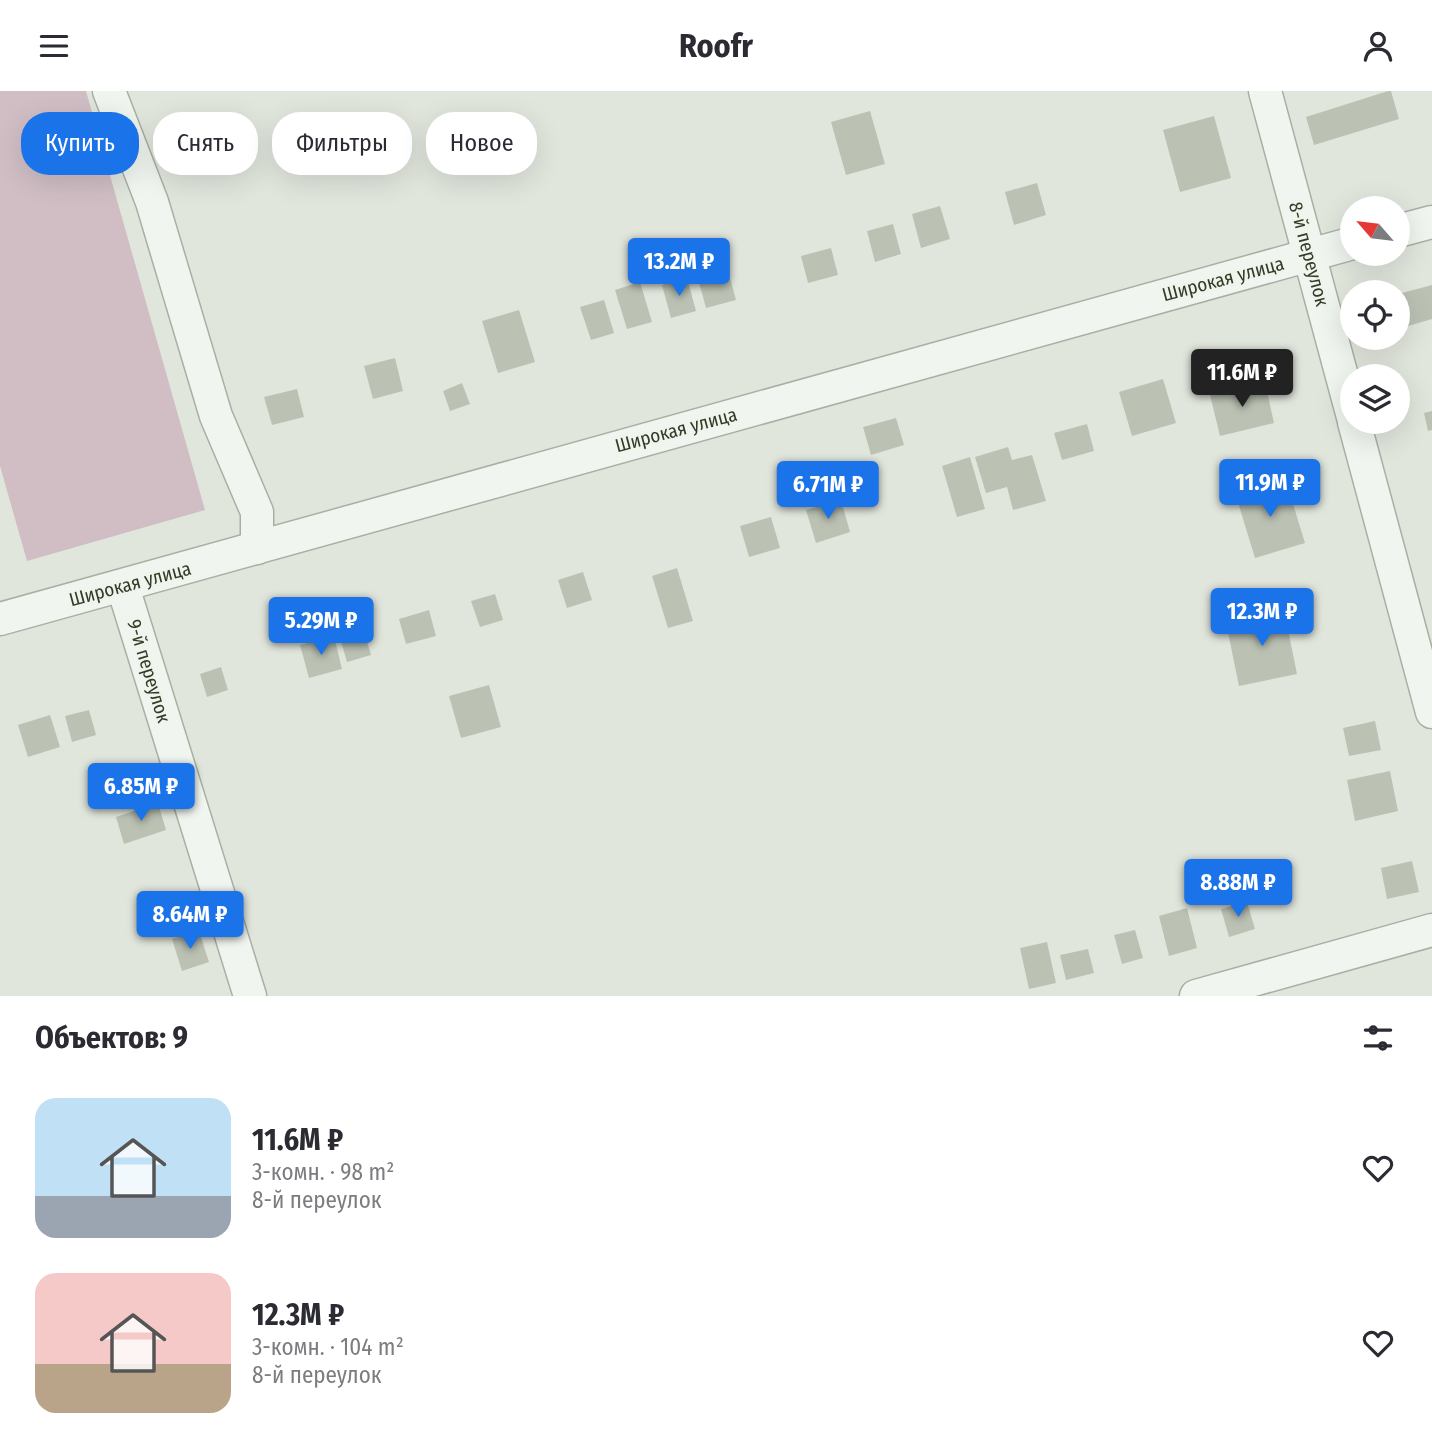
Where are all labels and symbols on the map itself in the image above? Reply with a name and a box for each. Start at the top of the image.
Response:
north arrow [1340,196,1410,266]
street label: 8-й переулок [1284,199,1334,309]
pin: 13.2M ₽ [614,239,744,298]
street label: Широкая улица [1159,252,1287,306]
pin: 11.6M ₽ [1177,349,1307,409]
street label: Широкая улица [612,403,740,457]
pin: 11.9M ₽ [1205,459,1335,519]
pin: 6.71M ₽ [763,461,893,521]
street label: Широкая улица [66,557,194,611]
pin: 12.3M ₽ [1197,589,1327,648]
pin: 5.29M ₽ [256,597,386,657]
street label: 9-й переулок [122,617,176,725]
pin: 6.85M ₽ [76,763,206,823]
pin: 8.88M ₽ [1173,859,1303,919]
pin: 8.64M ₽ [125,891,255,951]

